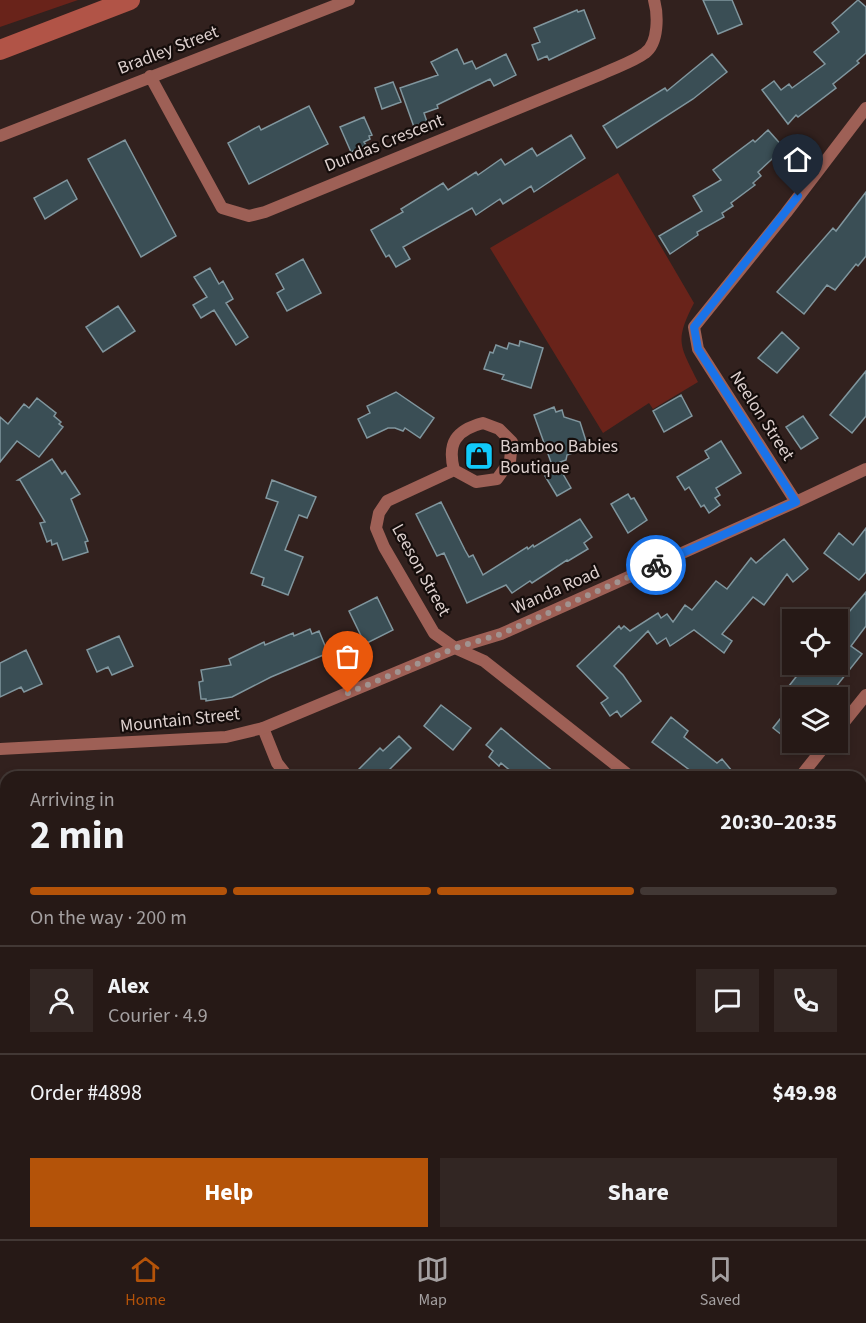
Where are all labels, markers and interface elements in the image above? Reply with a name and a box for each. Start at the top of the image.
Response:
street label: Bradley Street [114,19,222,81]
street label: Dundas Crescent [321,108,447,178]
pin [772,134,823,196]
icon: home [781,143,814,176]
street label: Neelon Street [724,366,800,466]
place label: Bamboo Babies Boutique [500,434,618,480]
shop icon: Bamboo Babies Boutique [463,440,495,472]
street label: Leeson Street [385,519,457,621]
courier [626,535,686,595]
icon: bike [640,549,673,582]
street label: Wanda Road [508,559,604,621]
map controls [782,609,848,753]
button: locate [782,609,848,675]
pin [322,631,373,693]
icon: bag [331,640,364,673]
button: layers [782,687,848,753]
street label: Mountain Street [119,701,241,739]
text: Arriving in [30,786,115,814]
text: 20:30–20:35 [720,806,837,838]
text: 2 min [30,808,125,864]
text: On the way · 200 m [30,904,187,932]
button: person [30,969,93,1032]
button: chat [696,969,759,1032]
button: phone [774,969,837,1032]
text: Alex [108,970,149,1002]
text: Courier · 4.9 [108,1002,208,1030]
text: Order #4898 [30,1077,142,1109]
text: $49.98 [772,1077,837,1109]
button: Help [30,1158,428,1227]
button: Share [440,1158,837,1227]
tab: Home [125,1253,166,1311]
tab: Map [416,1253,449,1311]
tab: Saved [700,1253,741,1311]

